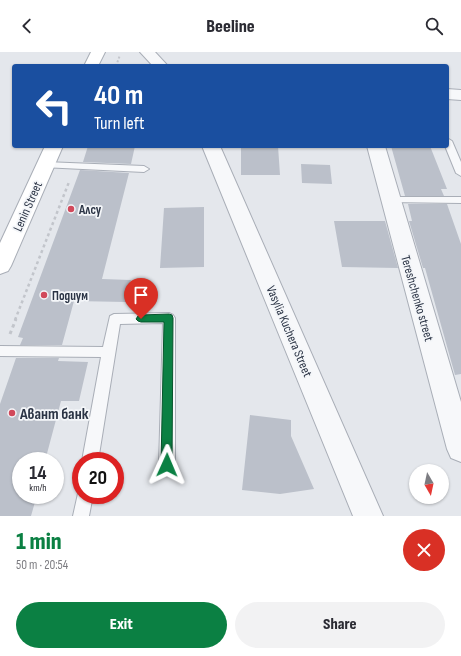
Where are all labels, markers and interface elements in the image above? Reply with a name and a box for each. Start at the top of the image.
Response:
icon: back [16,15,38,37]
icon: search [423,15,445,37]
text: Beeline [206,16,255,37]
text: 40 m [94,79,143,112]
icon: left [28,80,80,132]
text: Turn left [94,113,145,134]
street label: Lenin Street [10,179,46,234]
place label: Алсу [78,202,102,218]
marker: Алсу [66,204,76,214]
street label: Tereshchenko street [397,253,437,343]
pin [124,278,158,319]
street label: Vasylia Kuchera Street [263,283,315,379]
icon: arrive [130,284,152,306]
place label: Подиум [52,288,88,304]
marker: Подиум [39,290,49,300]
place label: Авант банк [19,405,89,424]
marker: Авант банк [7,408,17,418]
position arrow [146,444,188,486]
speed limit sign: 20 [72,452,124,504]
text: 14 [29,461,47,485]
north arrow [409,464,449,504]
map controls [409,464,449,504]
text: km/h [29,482,47,494]
text: 1 min [16,527,62,556]
button: close [403,529,445,571]
text: 50 m · 20:54 [16,557,68,573]
button: Exit [16,602,227,648]
button: Share [235,602,445,648]

